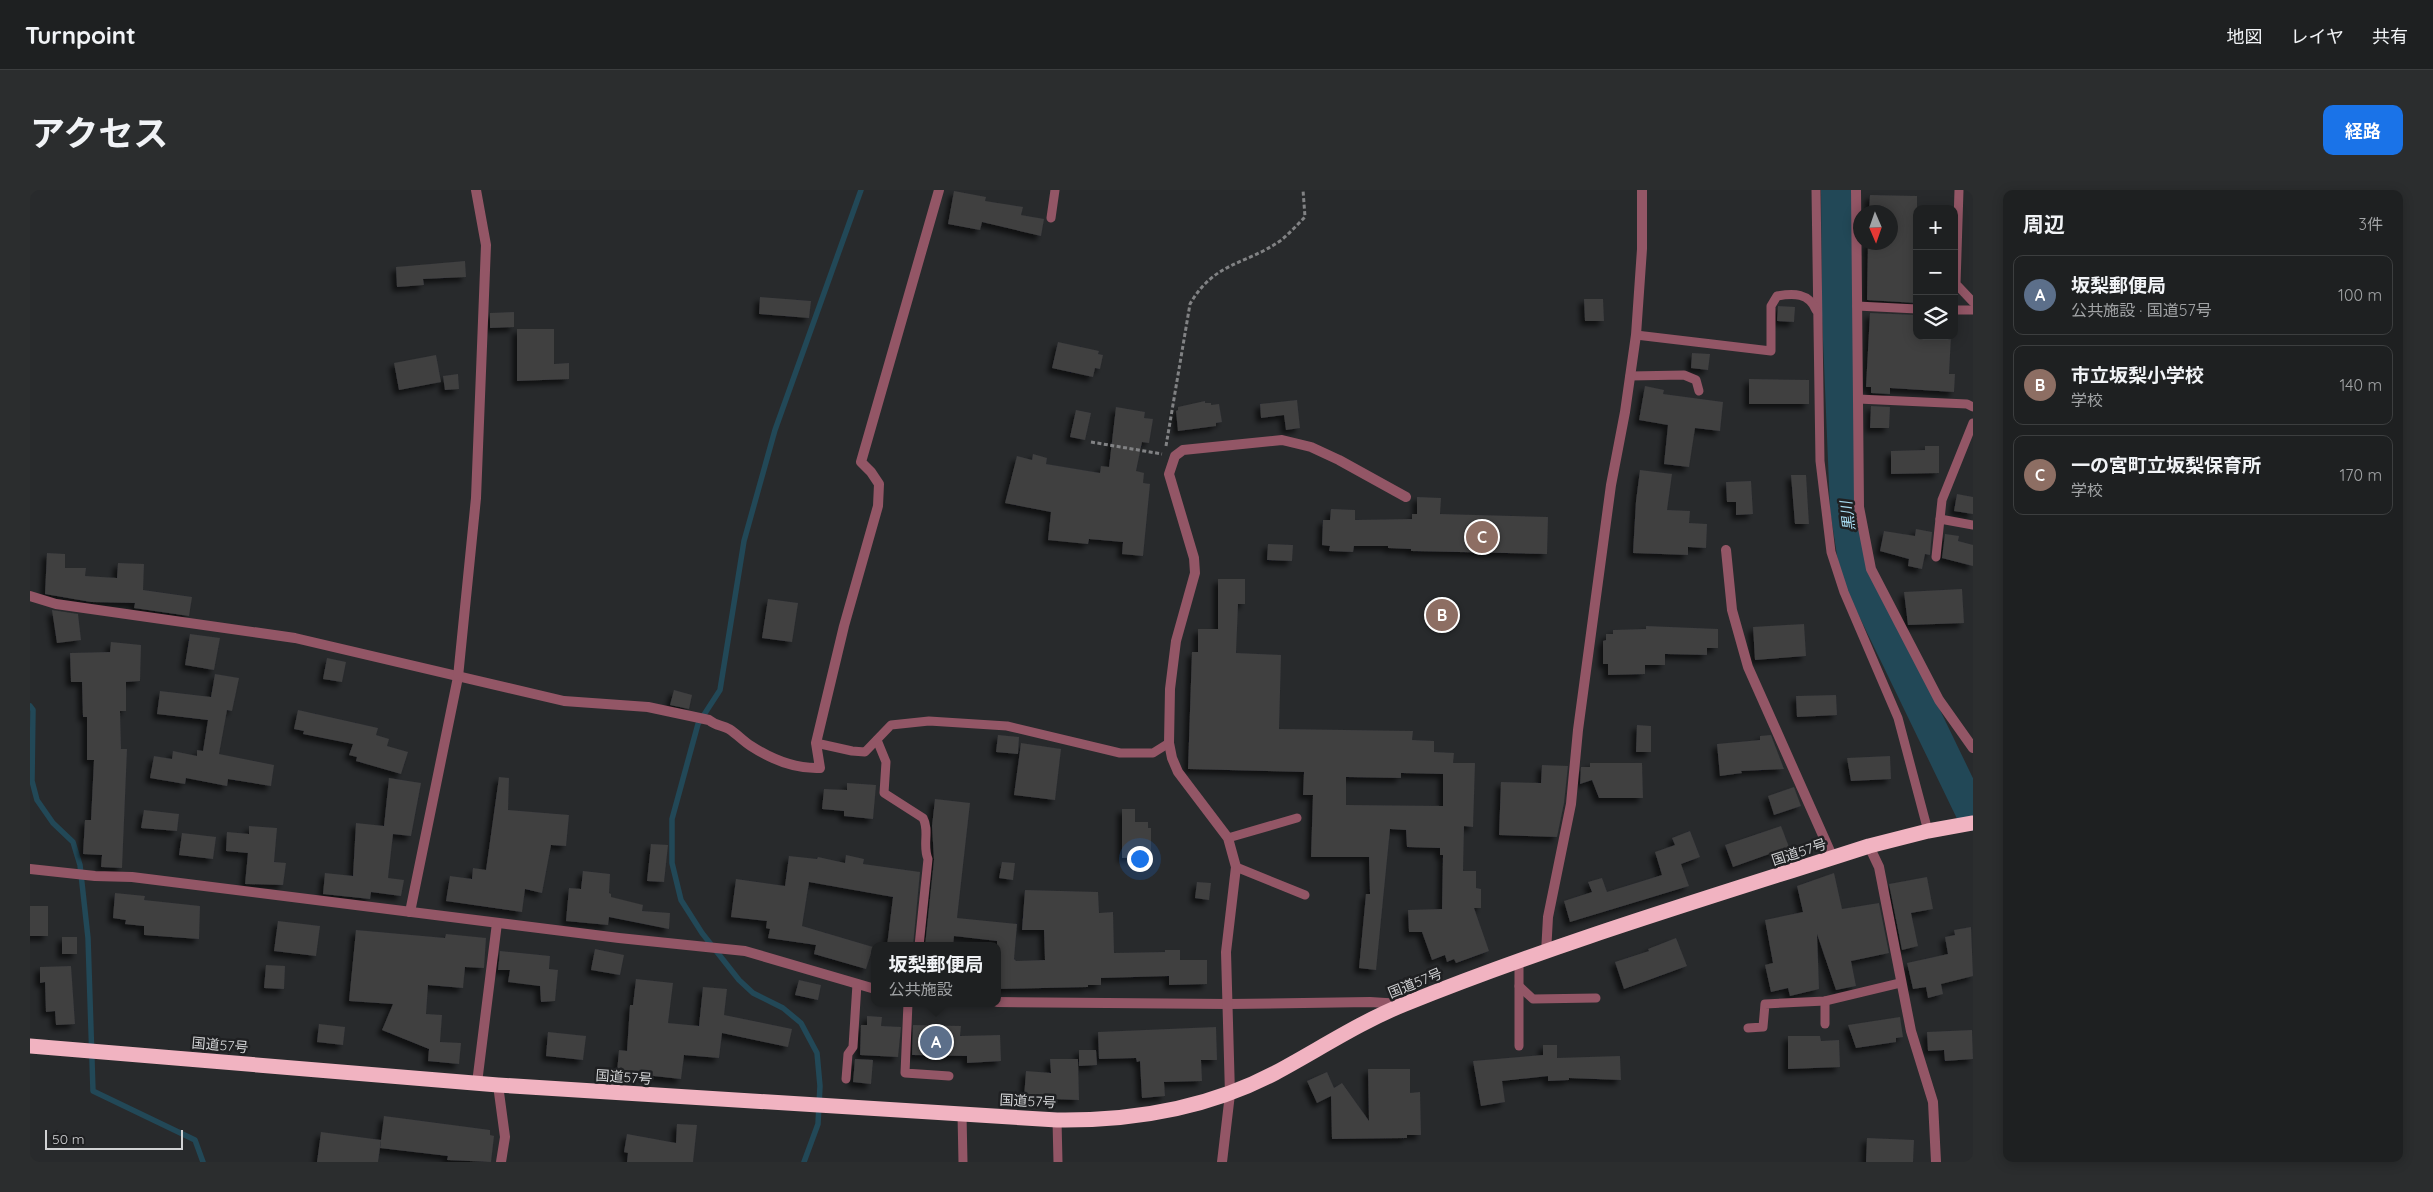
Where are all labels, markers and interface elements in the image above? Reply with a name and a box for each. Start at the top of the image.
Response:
text: Turnpoint [25,20,136,50]
text: 地図 [2227,25,2263,48]
text: レイヤ [2291,25,2344,48]
text: 共有 [2372,25,2408,48]
button: 経路 [2323,105,2403,155]
text: アクセス [30,111,168,155]
north arrow [1853,205,1898,250]
map controls [1913,205,1958,340]
button: + [1913,205,1958,250]
text: 周辺 [2023,211,2065,237]
text: 3件 [2359,214,2383,234]
button: − [1913,250,1958,295]
text: 坂梨郵便局 [2071,273,2166,297]
text: A [2035,285,2045,305]
text: 100 m [2338,285,2382,305]
button: layers [1913,295,1958,340]
text: 公共施設 · 国道57号 [2071,300,2212,320]
text: 市立坂梨小学校 [2071,363,2204,387]
text: B [2035,375,2045,395]
text: 140 m [2339,375,2382,395]
text: 学校 [2071,390,2103,410]
text: 一の宮町立坂梨保育所 [2071,453,2261,477]
text: C [2035,465,2045,485]
text: 170 m [2339,465,2382,485]
text: 学校 [2071,480,2103,500]
water label: 黒川 [1836,498,1859,532]
pin: C [1466,518,1498,556]
pin: B [1426,596,1458,634]
street label: 国道57号 [1769,835,1829,869]
your location [1127,846,1153,872]
popup [871,942,1001,1007]
text: 坂梨郵便局 [888,952,984,976]
street label: 国道57号 [1385,964,1445,1002]
text: 公共施設 [888,979,953,999]
pin: A [920,1023,952,1061]
street label: 国道57号 [191,1034,249,1056]
street label: 国道57号 [595,1066,653,1088]
street label: 国道57号 [999,1091,1057,1111]
scale bar [45,1127,182,1150]
text: 50 m [52,1130,85,1148]

